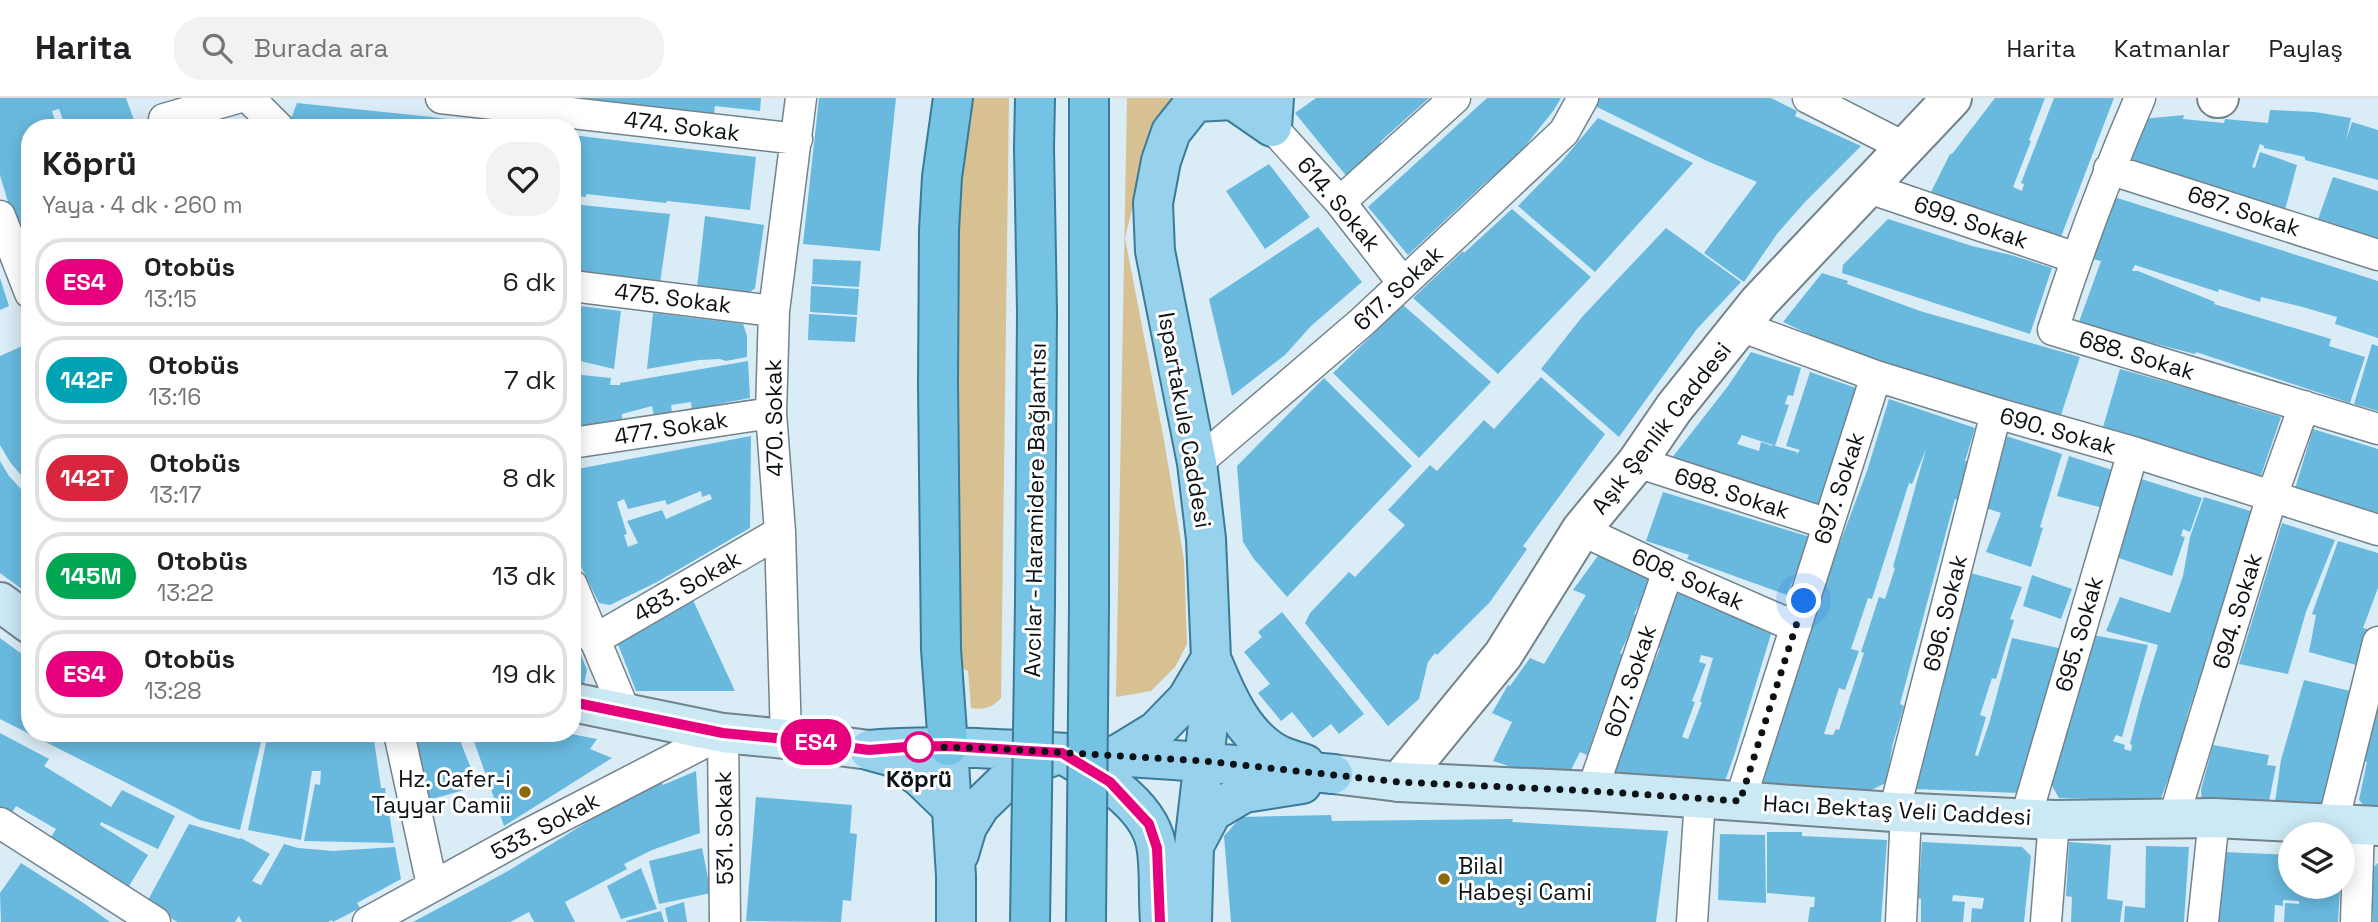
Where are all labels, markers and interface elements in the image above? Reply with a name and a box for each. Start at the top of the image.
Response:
search box [174,17,664,80]
text: Harita [35,27,132,69]
icon: search [198,29,236,67]
text: Burada ara [254,31,388,65]
text: Harita [2007,33,2076,64]
text: Katmanlar [2114,33,2230,64]
text: Paylaş [2268,33,2343,64]
street label: 474. Sokak [622,104,742,148]
button: heart [486,142,560,216]
text: Köprü [42,143,137,185]
street label: 614. Sokak [1291,150,1387,258]
street label: 687. Sokak [2184,179,2304,243]
street label: 699. Sokak [1910,188,2032,256]
text: Yaya · 4 dk · 260 m [42,190,243,220]
street label: 617. Sokak [1347,239,1449,337]
text: Otobüs [144,250,235,284]
text: 6 dk [503,265,556,299]
text: ES4 [63,266,106,297]
street label: 475. Sokak [613,276,733,320]
text: 13:15 [144,284,197,314]
street label: Ispartakule Caddesi [1151,310,1219,530]
street label: 688. Sokak [2075,323,2199,387]
street label: Aşık Şenlik Caddesi [1584,336,1738,520]
street label: Avcılar - Haramidere Bağlantısı [1017,342,1053,678]
text: Otobüs [148,348,239,382]
street label: 470. Sokak [758,359,790,477]
text: 7 dk [504,363,556,397]
text: 142F [60,364,113,395]
text: 13:16 [148,382,201,412]
street label: 690. Sokak [1996,400,2120,462]
street label: 477. Sokak [612,404,730,452]
street label: 697. Sokak [1807,428,1871,548]
text: Otobüs [149,446,241,480]
street label: 698. Sokak [1671,460,1793,526]
text: 8 dk [502,461,556,495]
text: 142T [60,462,114,493]
text: 13:17 [149,480,201,510]
street label: 608. Sokak [1627,541,1749,617]
street label: 483. Sokak [628,543,746,629]
text: Otobüs [157,544,248,578]
street label: 694. Sokak [2205,549,2269,673]
street label: 696. Sokak [1916,552,1974,674]
text: 13 dk [492,559,556,593]
text: 145M [60,560,122,591]
street label: 695. Sokak [2048,573,2110,695]
text: 13:22 [157,578,214,608]
your location [1786,583,1821,618]
street label: 607. Sokak [1597,621,1663,741]
text: Otobüs [144,642,235,676]
text: 19 dk [492,657,556,691]
text: ES4 [63,658,106,689]
text: 13:28 [144,676,202,706]
line badge: ES4 [776,719,856,765]
text: ES4 [794,726,838,757]
marker: Köprü [904,732,934,762]
place label: Hz. Cafer-i Tayyar Camii [372,764,511,820]
place label: Köprü [886,764,952,794]
street label: 531. Sokak [708,771,740,885]
marker: Hz. Cafer-i Tayyar Camii [517,784,533,800]
street label: 533. Sokak [486,785,604,867]
street label: Hacı Bektaş Veli Caddesi [1762,788,2032,832]
map controls [2278,822,2355,899]
button: layers [2278,822,2355,899]
place label: Bilal Habeşi Cami [1458,851,1592,907]
marker: Bilal Habeşi Cami [1436,871,1452,887]

